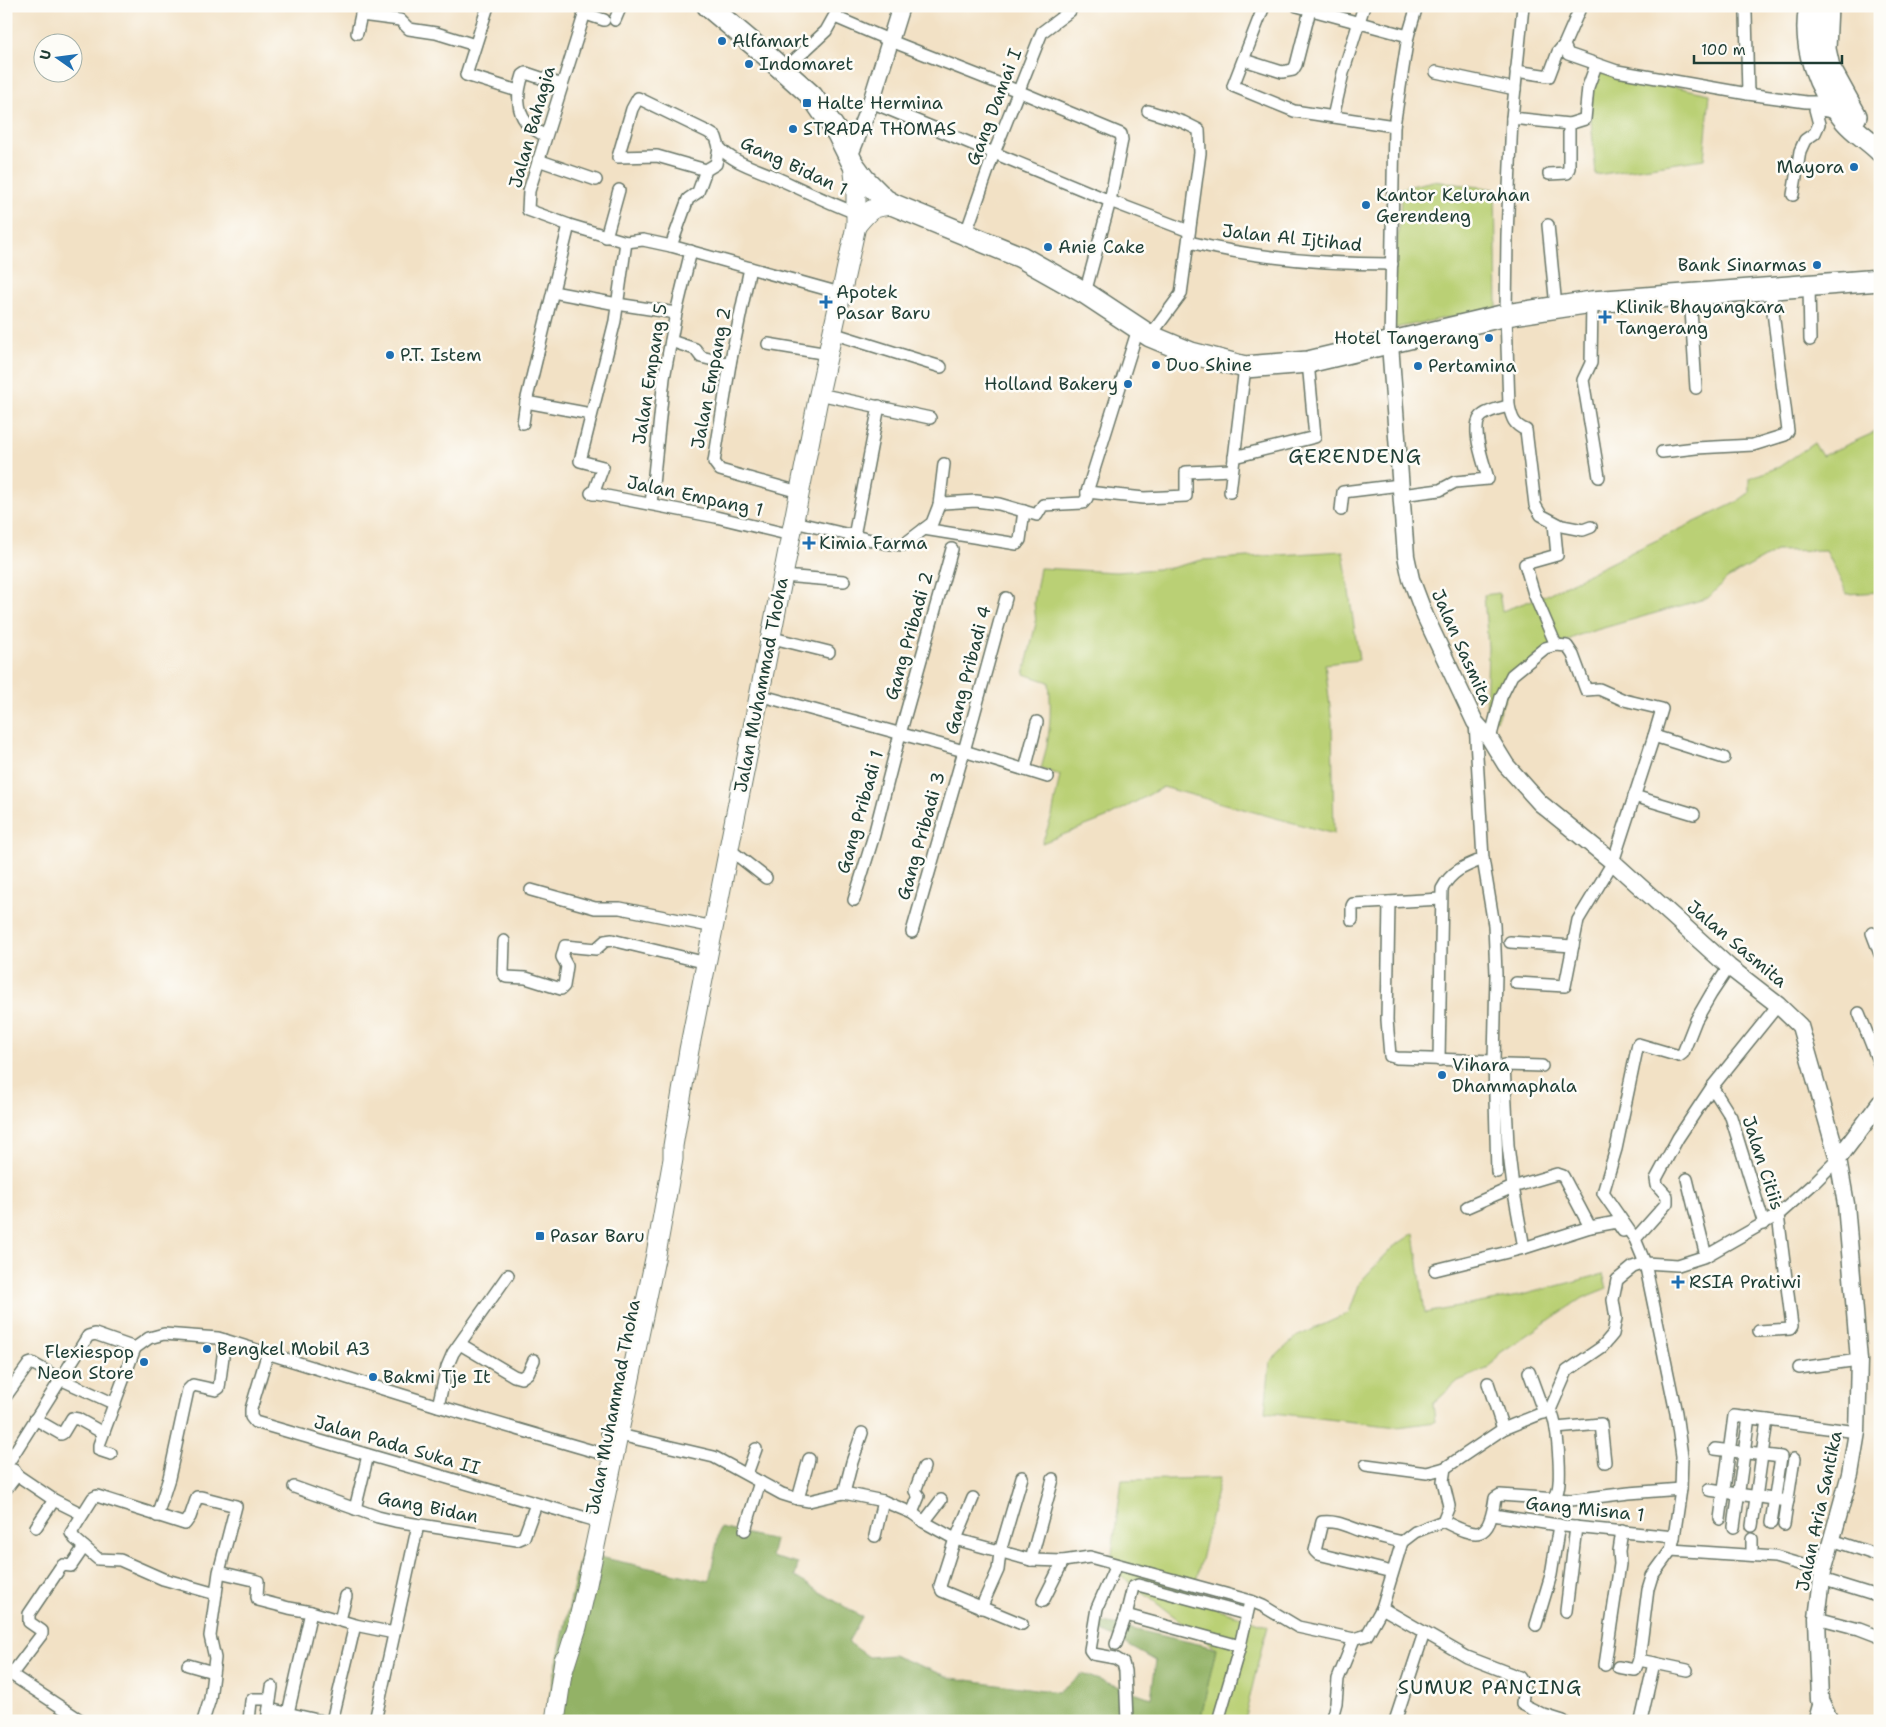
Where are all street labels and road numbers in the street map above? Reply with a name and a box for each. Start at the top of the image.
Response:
street label: Gang Damai I [961,45,1027,169]
street label: Jalan Bahagia [503,63,561,191]
street label: Gang Bidan 1 [737,131,851,201]
street label: Jalan Al Ijtihad [1221,219,1363,257]
street label: Jalan Empang 5 [627,302,673,446]
street label: Jalan Empang 2 [686,305,736,451]
street label: Jalan Empang 1 [625,470,765,522]
street label: Gang Pribadi 2 [879,569,939,703]
street label: Jalan Muhammad Thoha [728,575,794,795]
street label: Jalan Sasmita [1426,585,1498,709]
street label: Gang Pribadi 4 [939,603,997,737]
street label: Gang Pribadi 1 [831,747,889,877]
street label: Gang Pribadi 3 [891,769,951,903]
street label: Jalan Sasmita [1682,895,1792,993]
street label: Jalan Citiis [1737,1113,1789,1213]
street label: Jalan Muhammad Thoha [580,1297,646,1517]
street label: Jalan Pada Suka II [311,1410,483,1480]
street label: Jalan Aria Santika [1790,1429,1848,1593]
street label: Gang Bidan [376,1485,480,1529]
street label: Gang Misna 1 [1524,1491,1646,1527]

